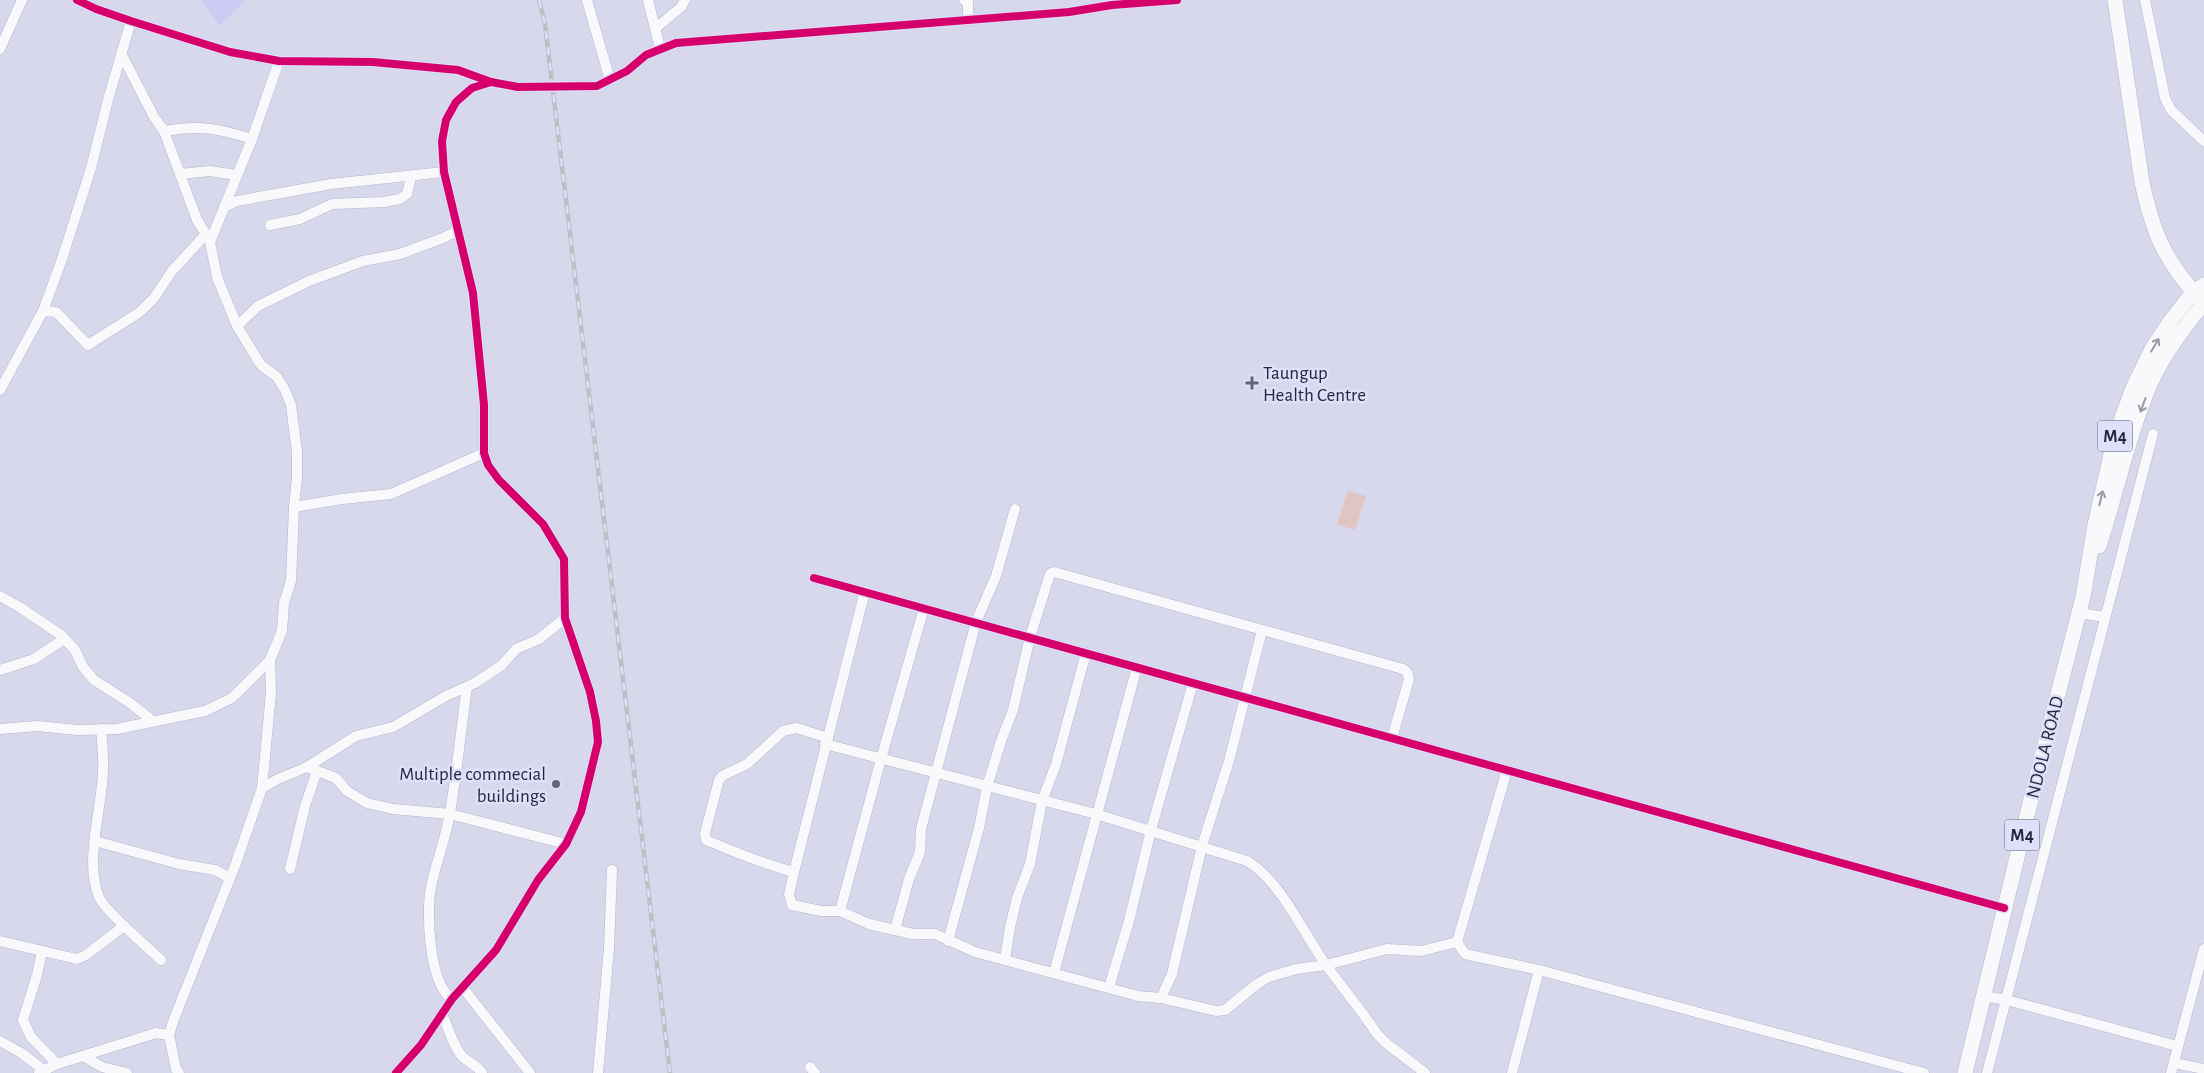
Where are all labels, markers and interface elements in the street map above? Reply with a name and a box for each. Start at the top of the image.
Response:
one-way arrow [2151,339,2161,353]
place label: Taungup Health Centre [1263,364,1366,405]
marker: Taungup Health Centre [1245,376,1259,390]
one-way arrow [2138,396,2147,412]
road number: M4 [2098,421,2132,452]
one-way arrow [2097,490,2106,506]
street label: NDOLA ROAD [2024,694,2067,800]
place label: Multiple commecial buildings [399,765,546,806]
marker: Multiple commecial buildings [550,778,562,790]
road number: M4 [2004,820,2040,850]

